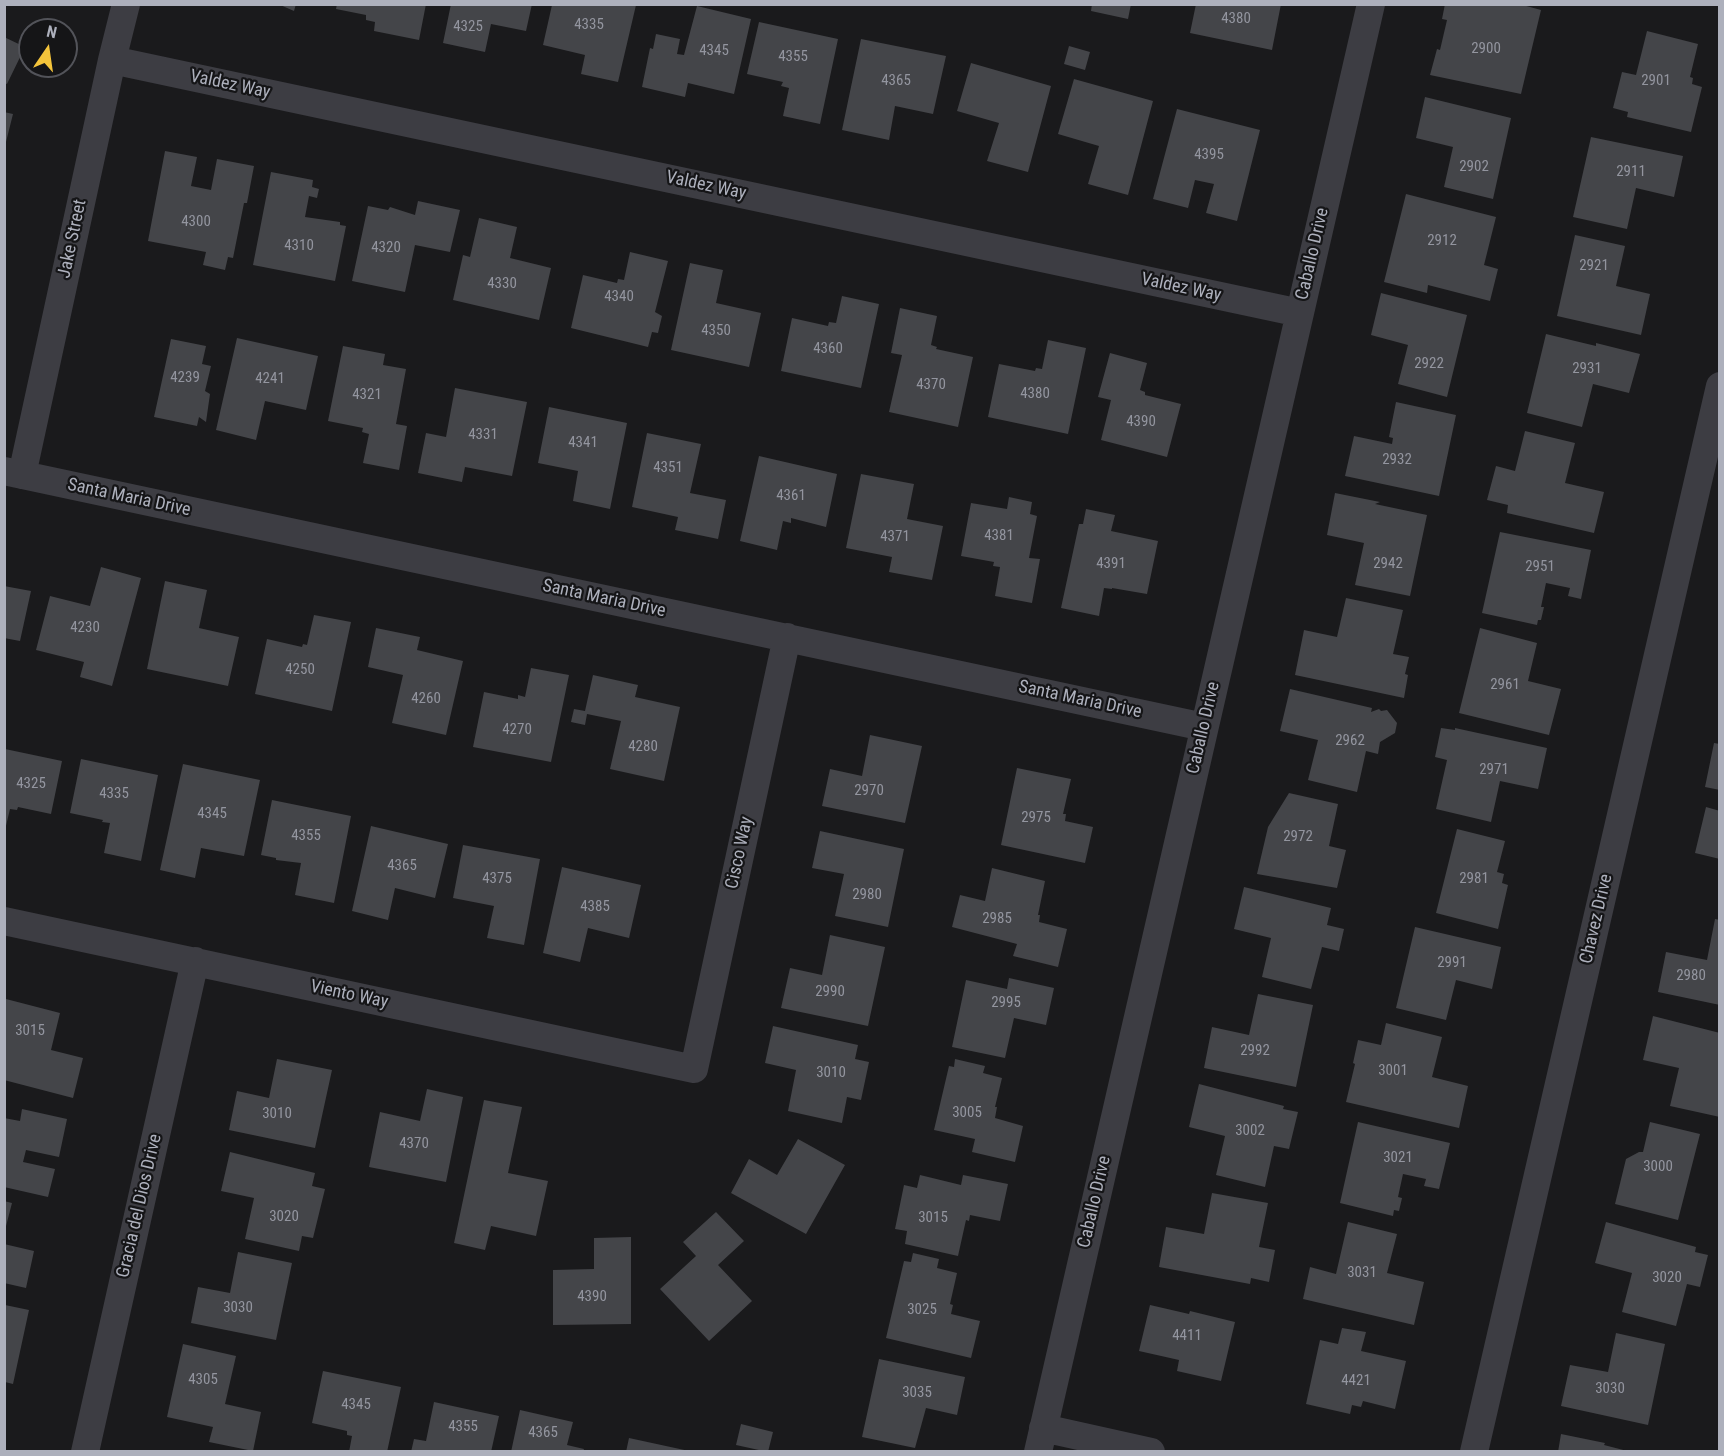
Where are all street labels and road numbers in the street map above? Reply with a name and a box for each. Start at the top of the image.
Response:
street label: Valdez Way [188,66,272,104]
street label: Valdez Way [664,167,748,205]
street label: Jake Street [54,198,92,280]
street label: Caballo Drive [1292,206,1334,302]
street label: Valdez Way [1139,269,1223,307]
street label: Santa Maria Drive [65,474,193,522]
street label: Santa Maria Drive [540,575,668,623]
street label: Santa Maria Drive [1016,676,1144,724]
street label: Caballo Drive [1183,680,1225,776]
street label: Cisco Way [722,815,758,891]
street label: Chavez Drive [1576,872,1618,966]
street label: Viento Way [308,976,390,1014]
street label: Gracia del Dios Drive [113,1132,167,1280]
street label: Caballo Drive [1074,1154,1116,1250]

